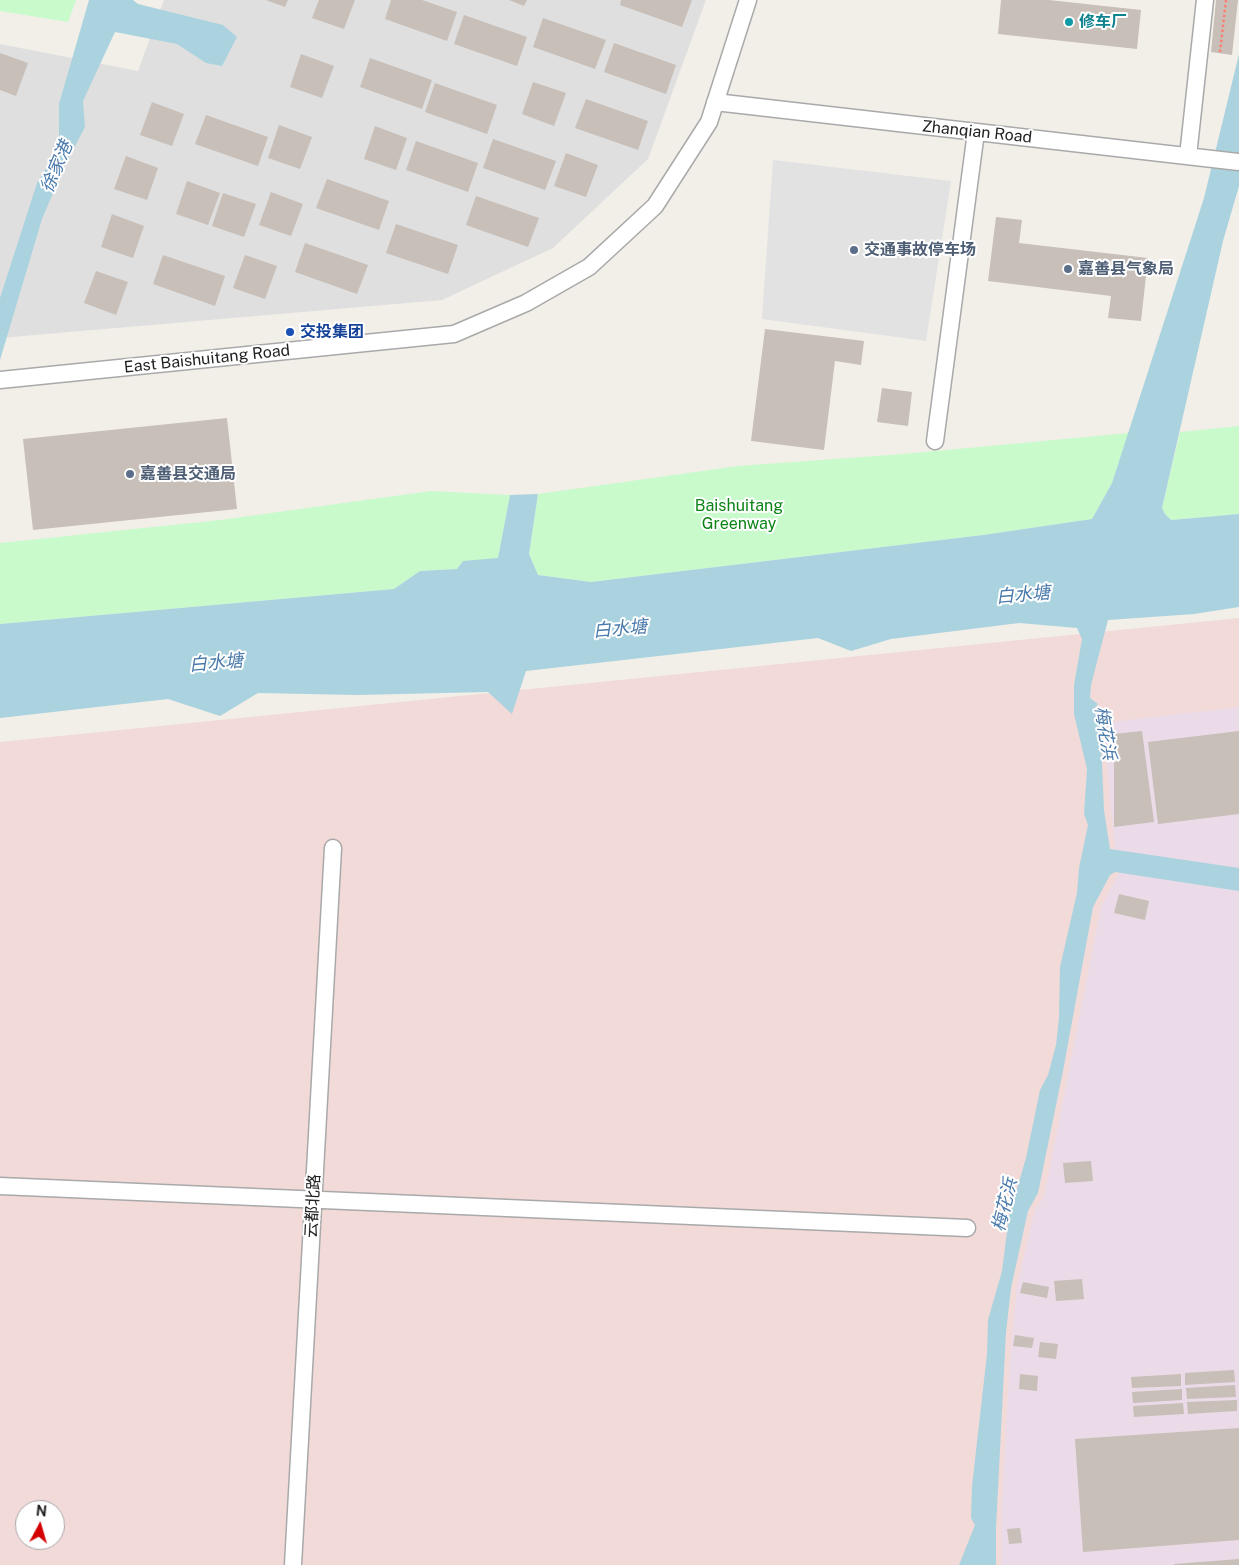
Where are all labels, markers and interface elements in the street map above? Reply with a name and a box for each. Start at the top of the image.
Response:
place label: 修车厂 [1079,12,1127,32]
marker: 修车厂 [1063,16,1075,28]
street label: Zhanqian Road [921,117,1033,147]
water label: 徐家港 [37,138,77,196]
place label: 交通事故停车场 [864,240,976,260]
marker: 交通事故停车场 [848,244,860,256]
place label: 嘉善县气象局 [1078,259,1174,279]
marker: 嘉善县气象局 [1062,263,1074,275]
place label: 交投集团 [300,322,364,342]
marker: 交投集团 [284,326,296,338]
street label: East Baishuitang Road [123,341,291,377]
place label: 嘉善县交通局 [140,464,236,484]
marker: 嘉善县交通局 [124,468,136,480]
park label: Baishuitang Greenway [695,496,783,534]
water label: 白水塘 [995,582,1051,608]
water label: 白水塘 [592,616,648,642]
water label: 白水塘 [188,650,244,676]
water label: 梅花浜 [1090,705,1120,761]
street label: 云都北路 [302,1174,324,1238]
water label: 梅花浜 [988,1176,1022,1234]
north arrow [15,1500,65,1550]
text: N [35,1503,48,1520]

